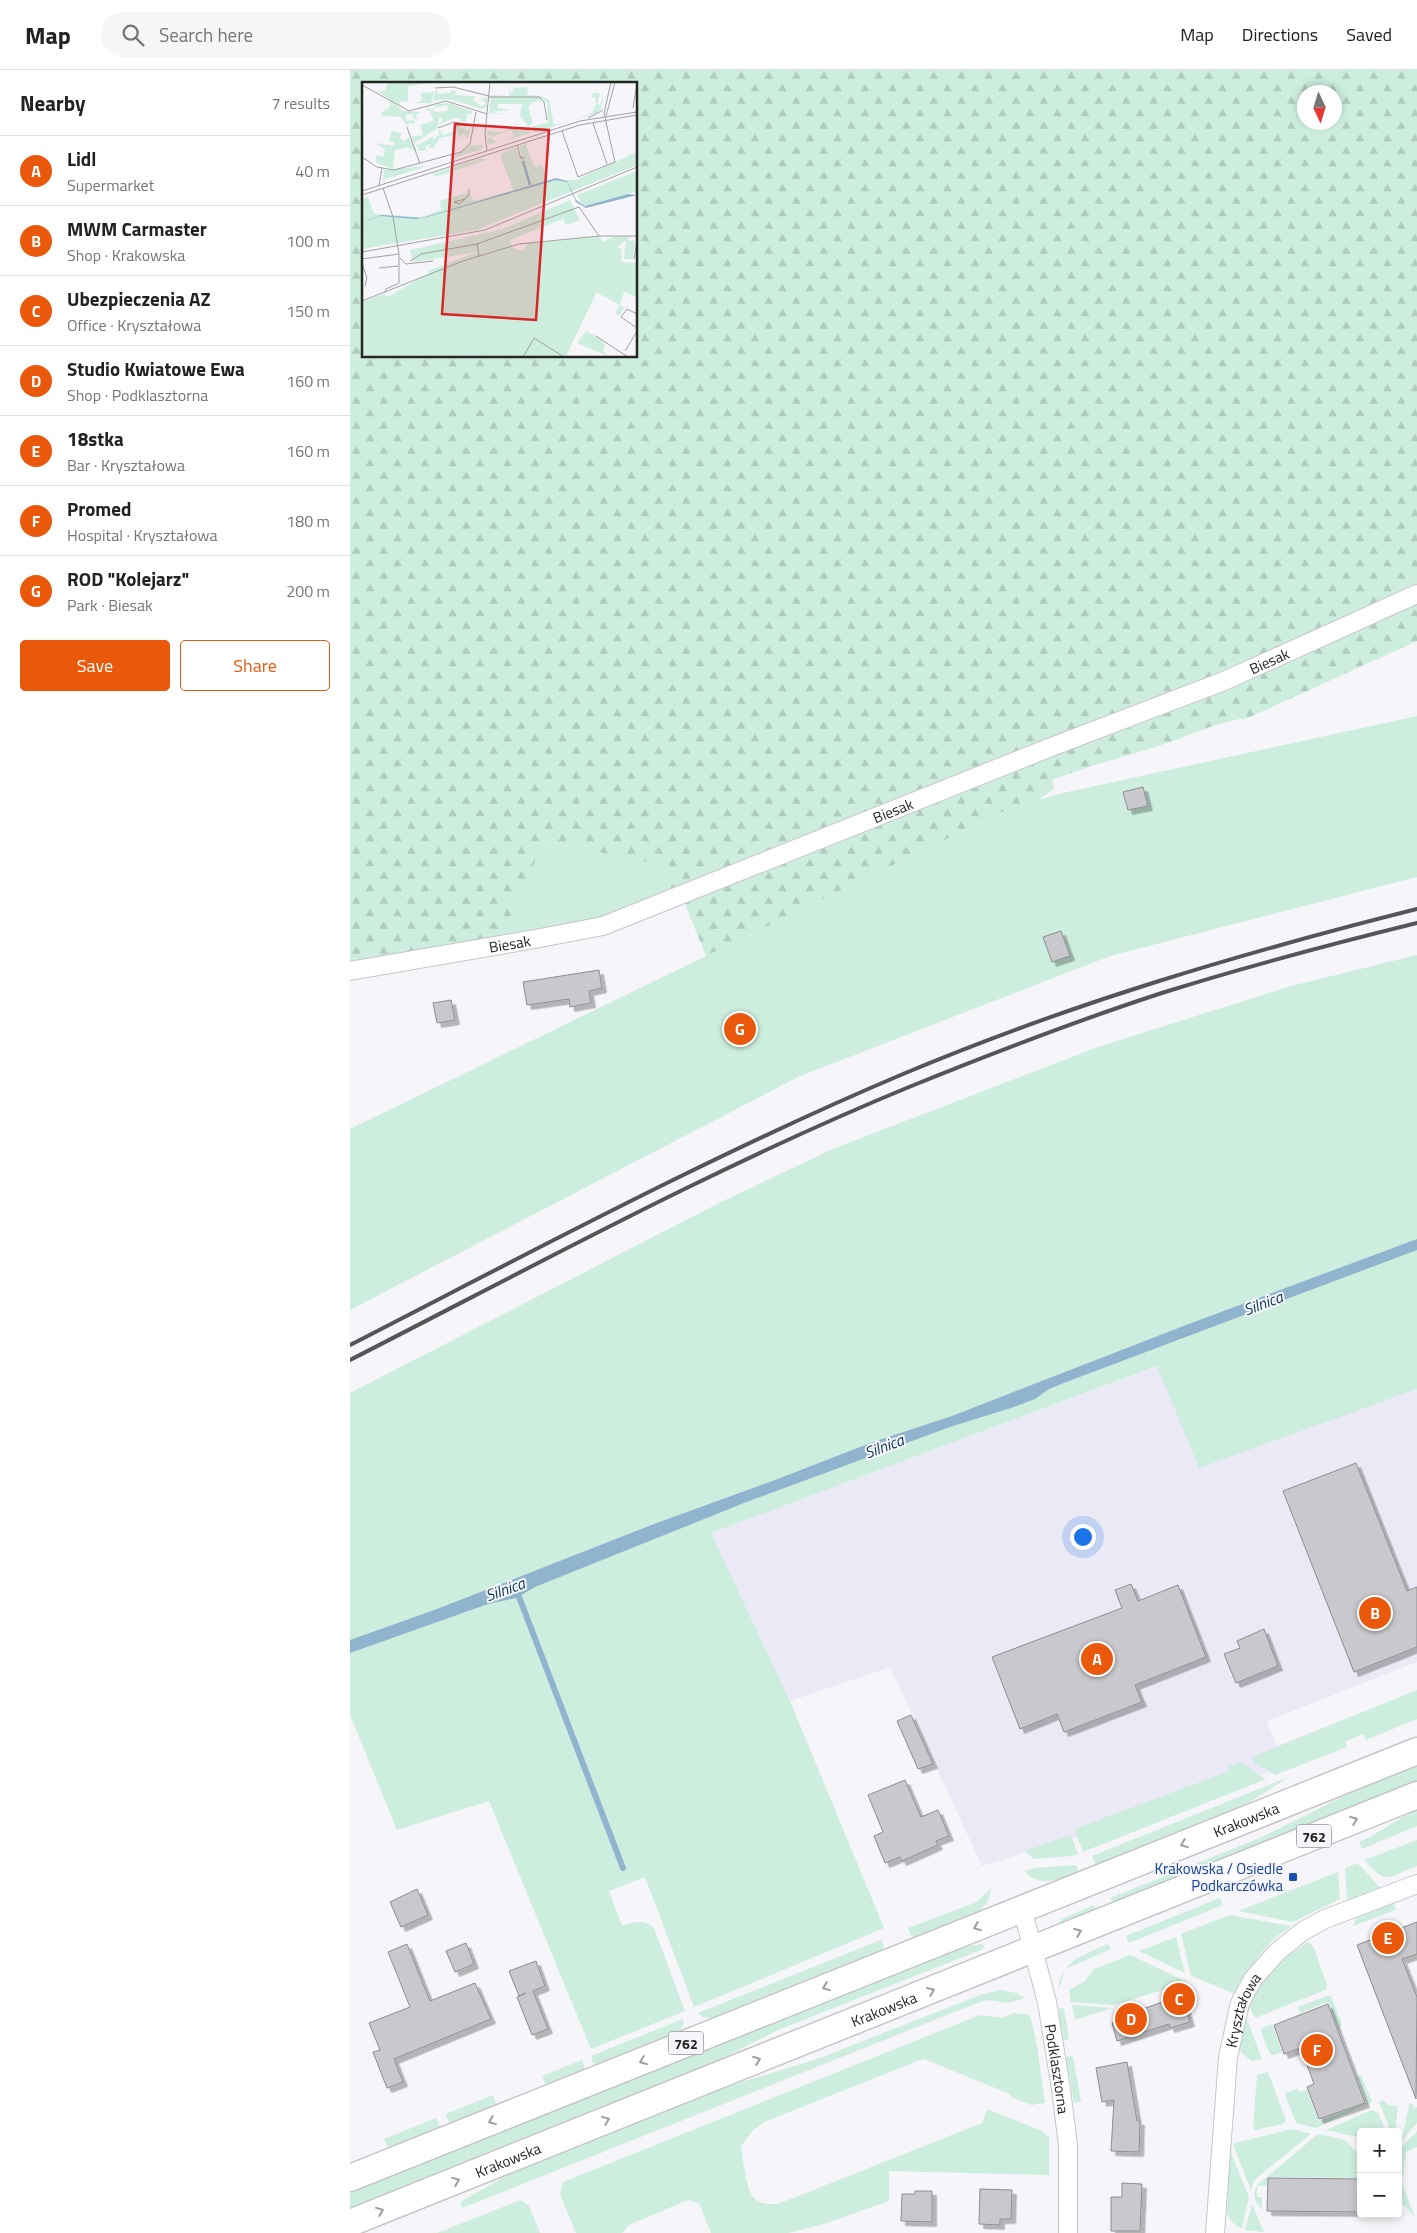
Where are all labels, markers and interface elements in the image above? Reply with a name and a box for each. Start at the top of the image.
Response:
search box [101,12,451,57]
text: Map [25,17,71,53]
text: Search here [159,20,253,49]
icon: search [119,21,147,49]
text: Map [1180,21,1214,48]
text: Directions [1242,21,1318,48]
text: Saved [1346,21,1392,48]
inset map [362,82,638,358]
north arrow [1297,85,1342,130]
text: Nearby [20,87,85,119]
text: 7 results [271,91,330,115]
text: Lidl [67,144,96,173]
text: A [31,159,41,183]
text: 40 m [295,159,330,183]
text: Supermarket [67,173,154,197]
text: MWM Carmaster [67,214,207,243]
text: B [31,229,41,253]
text: 100 m [286,229,330,253]
text: Shop · Krakowska [67,243,185,267]
text: Ubezpieczenia AZ [67,284,211,313]
text: C [32,299,40,323]
text: 150 m [286,299,330,323]
text: Office · Kryształowa [67,313,201,337]
text: Studio Kwiatowe Ewa [67,354,245,383]
text: D [31,369,41,393]
text: 160 m [286,369,330,393]
text: Shop · Podklasztorna [67,383,208,407]
text: 18stka [67,424,124,453]
text: E [32,439,40,463]
text: 160 m [286,439,330,463]
text: Bar · Kryształowa [67,453,185,477]
text: Promed [67,494,131,523]
text: F [32,509,40,533]
text: 180 m [286,509,330,533]
text: Hospital · Kryształowa [67,523,217,547]
text: ROD "Kolejarz" [67,564,189,593]
text: G [31,579,41,603]
text: 200 m [286,579,330,603]
text: Park · Biesak [67,593,153,617]
button: Save [20,640,170,691]
button: Share [180,640,330,691]
street label: Biesak [1245,642,1293,680]
street label: Biesak [869,792,916,829]
street label: Biesak [487,928,532,958]
pin: G [724,1010,756,1048]
water label: Silnica [1240,1284,1287,1321]
water label: Silnica [861,1427,908,1464]
your location [1070,1524,1096,1550]
water label: Silnica [482,1570,529,1607]
pin: B [1359,1594,1391,1632]
pin: A [1081,1640,1113,1678]
street label: Krakowska [1210,1796,1283,1843]
one-way arrow [1349,1816,1357,1826]
road number: 762 [1296,1824,1332,1848]
one-way arrow [1180,1838,1189,1849]
place label: Krakowska / Osiedle Podkarczówka [1154,1857,1283,1897]
marker: Krakowska / Osiedle Podkarczówka [1287,1871,1299,1883]
pin: E [1372,1919,1404,1957]
one-way arrow [973,1920,982,1931]
one-way arrow [1073,1928,1082,1938]
street label: Kryształowa [1219,1966,1266,2050]
pin: C [1163,1980,1195,2018]
one-way arrow [822,1981,831,1991]
street label: Krakowska [847,1985,920,2032]
one-way arrow [927,1987,935,1997]
pin: D [1115,2000,1147,2038]
street label: Podklasztorna [1039,2022,1076,2116]
pin: F [1301,2031,1333,2069]
road number: 762 [668,2032,704,2055]
one-way arrow [639,2054,648,2065]
one-way arrow [753,2055,761,2065]
one-way arrow [488,2115,497,2125]
one-way arrow [601,2115,610,2126]
map controls [1357,2128,1402,2218]
button: + [1357,2128,1402,2173]
street label: Krakowska [471,2136,545,2183]
button: − [1357,2173,1402,2218]
one-way arrow [451,2177,460,2187]
one-way arrow [375,2207,384,2217]

